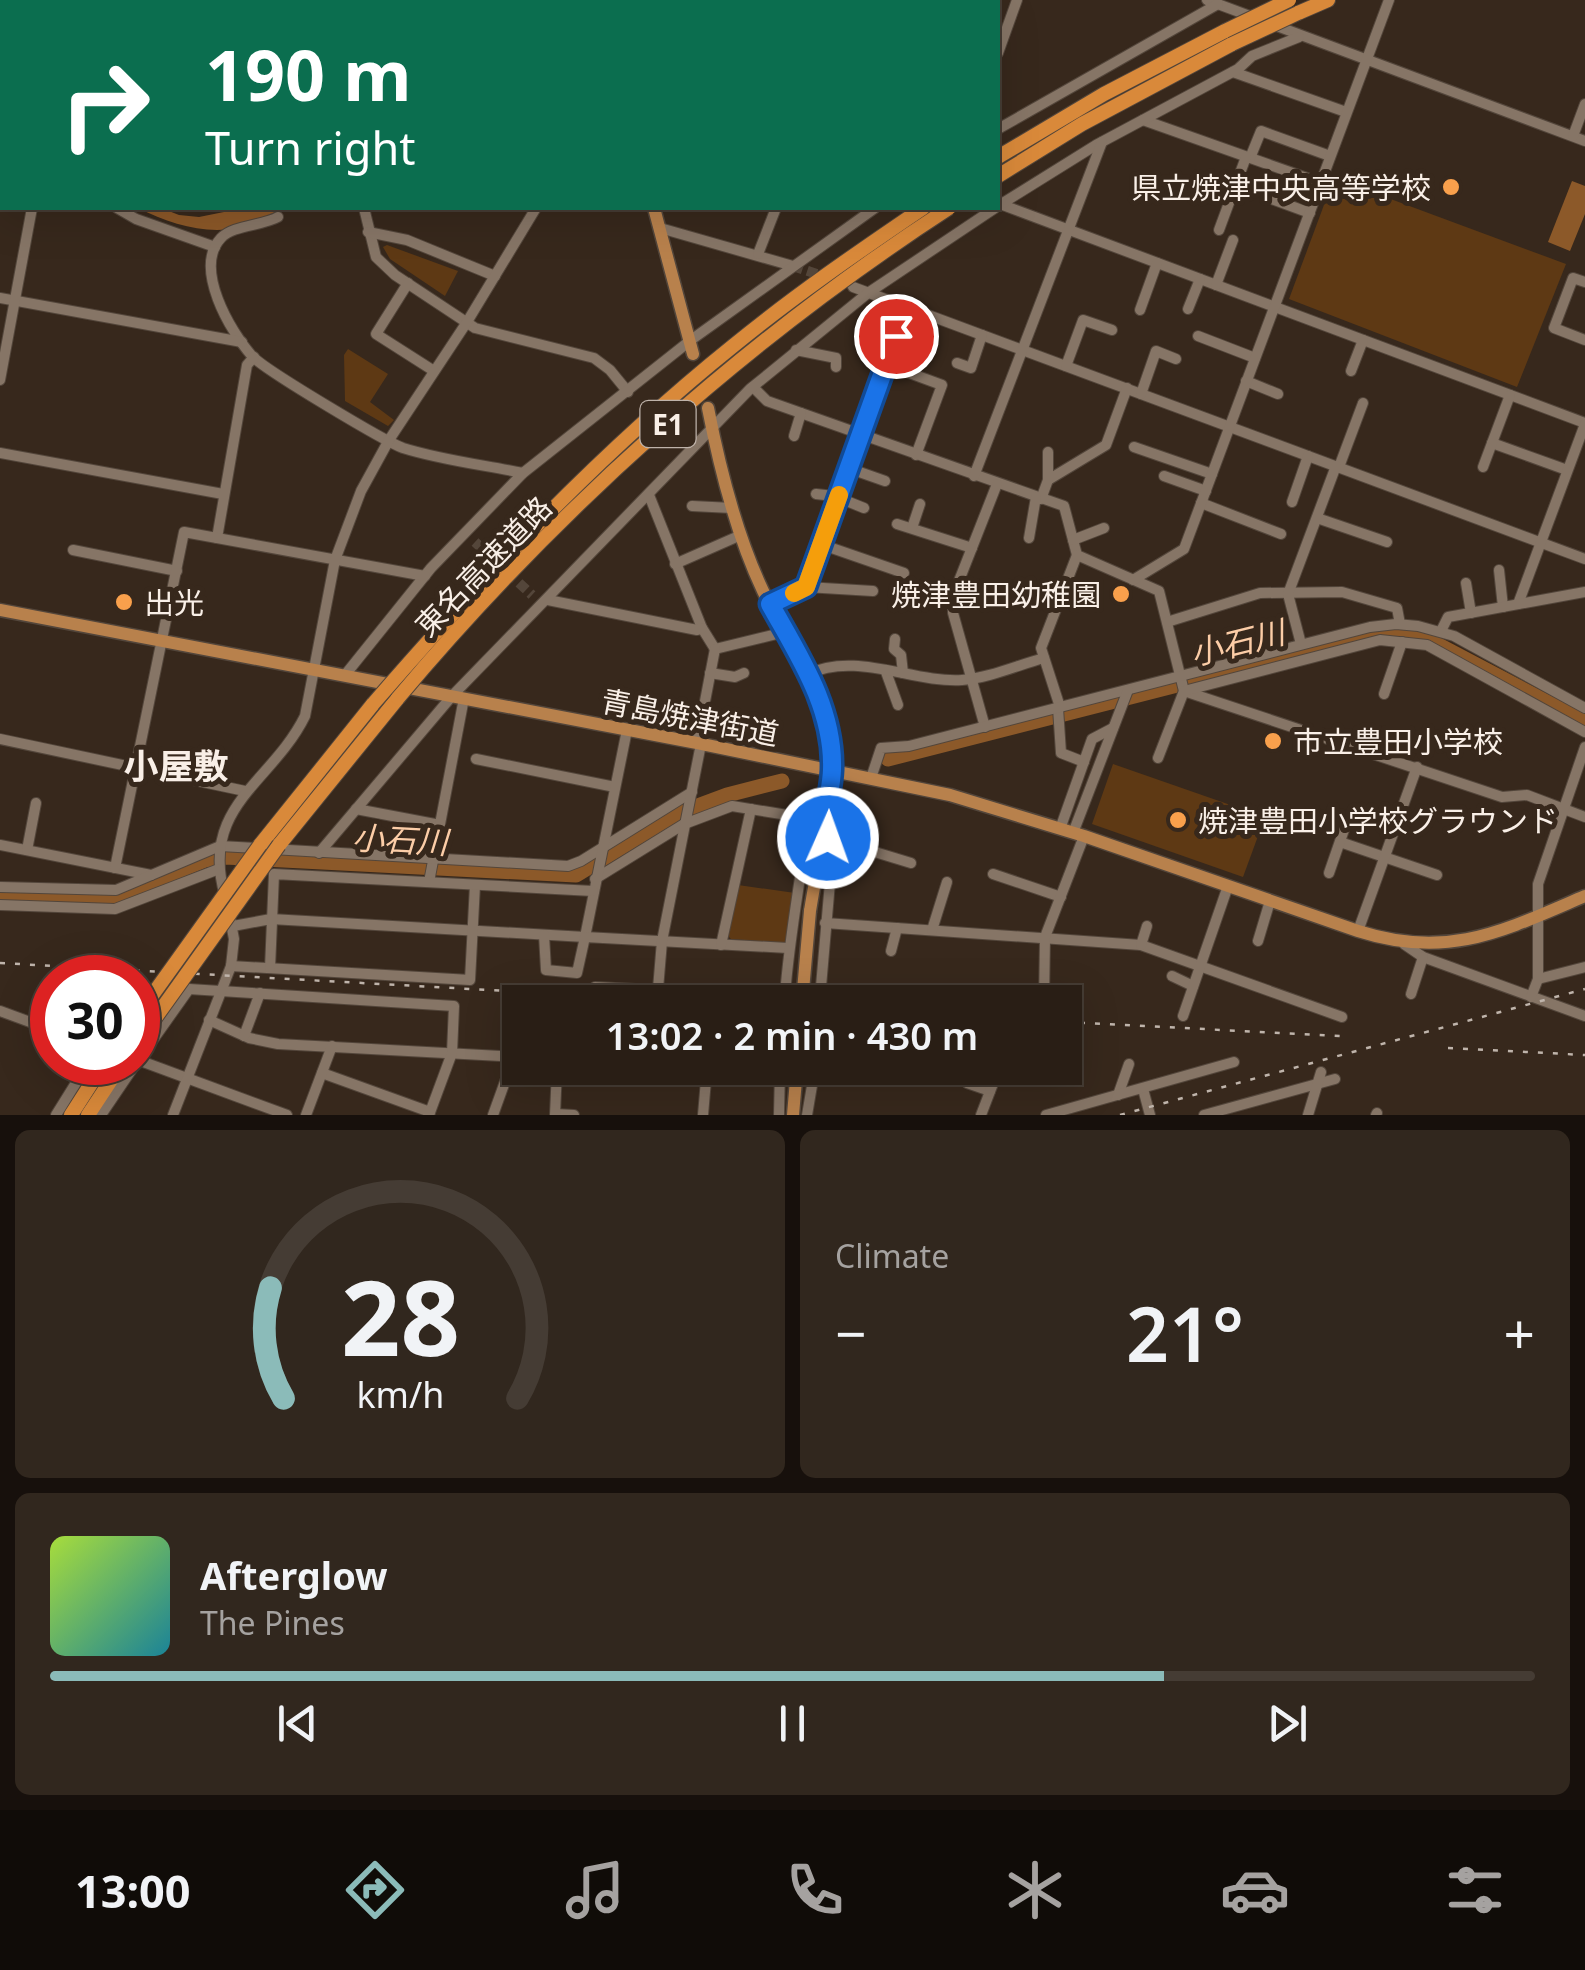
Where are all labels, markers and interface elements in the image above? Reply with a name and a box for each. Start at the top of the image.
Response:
text: 190 m [205,26,412,122]
icon: right [40,40,170,170]
text: Turn right [205,117,416,178]
place label: 県立焼津中央高等学校 [1131,167,1431,208]
marker: 県立焼津中央高等学校 [1440,176,1462,198]
pin [854,294,939,379]
icon: arrive [869,309,924,364]
road number: E1 [640,401,696,447]
street label: 東名高速道路 [406,487,560,645]
place label: 焼津豊田幼稚園 [891,574,1101,615]
place label: 出光 [144,582,204,623]
marker: 焼津豊田幼稚園 [1110,583,1132,605]
marker: 出光 [113,591,135,613]
water label: 小石川 [1185,609,1292,674]
street label: 青島焼津街道 [598,680,782,754]
place label: 市立豊田小学校 [1293,721,1503,762]
marker: 市立豊田小学校 [1262,730,1284,752]
district label: 小屋敷 [123,742,229,789]
position arrow [776,786,880,890]
place label: 焼津豊田小学校グラウンド [1198,800,1558,841]
marker: 焼津豊田小学校グラウンド [1167,809,1189,831]
water label: 小石川 [351,815,452,863]
speed limit sign: 30 [30,955,160,1085]
text: 13:02 · 2 min · 430 m [606,1009,978,1061]
text: Climate [835,1234,949,1277]
text: 28 [341,1245,459,1386]
text: 21° [1126,1282,1244,1384]
text: − [835,1295,866,1370]
text: + [1504,1295,1535,1370]
text: km/h [356,1370,444,1418]
text: Afterglow [200,1549,388,1601]
text: The Pines [200,1601,345,1644]
icon: previous [270,1696,325,1751]
icon: pause [765,1696,820,1751]
icon: next [1260,1696,1315,1751]
icon: directions [340,1855,410,1925]
icon: music [560,1855,630,1925]
icon: phone [780,1855,850,1925]
icon: climate [1000,1855,1070,1925]
icon: car [1220,1855,1290,1925]
icon: filters [1440,1855,1510,1925]
text: 13:00 [75,1860,191,1921]

